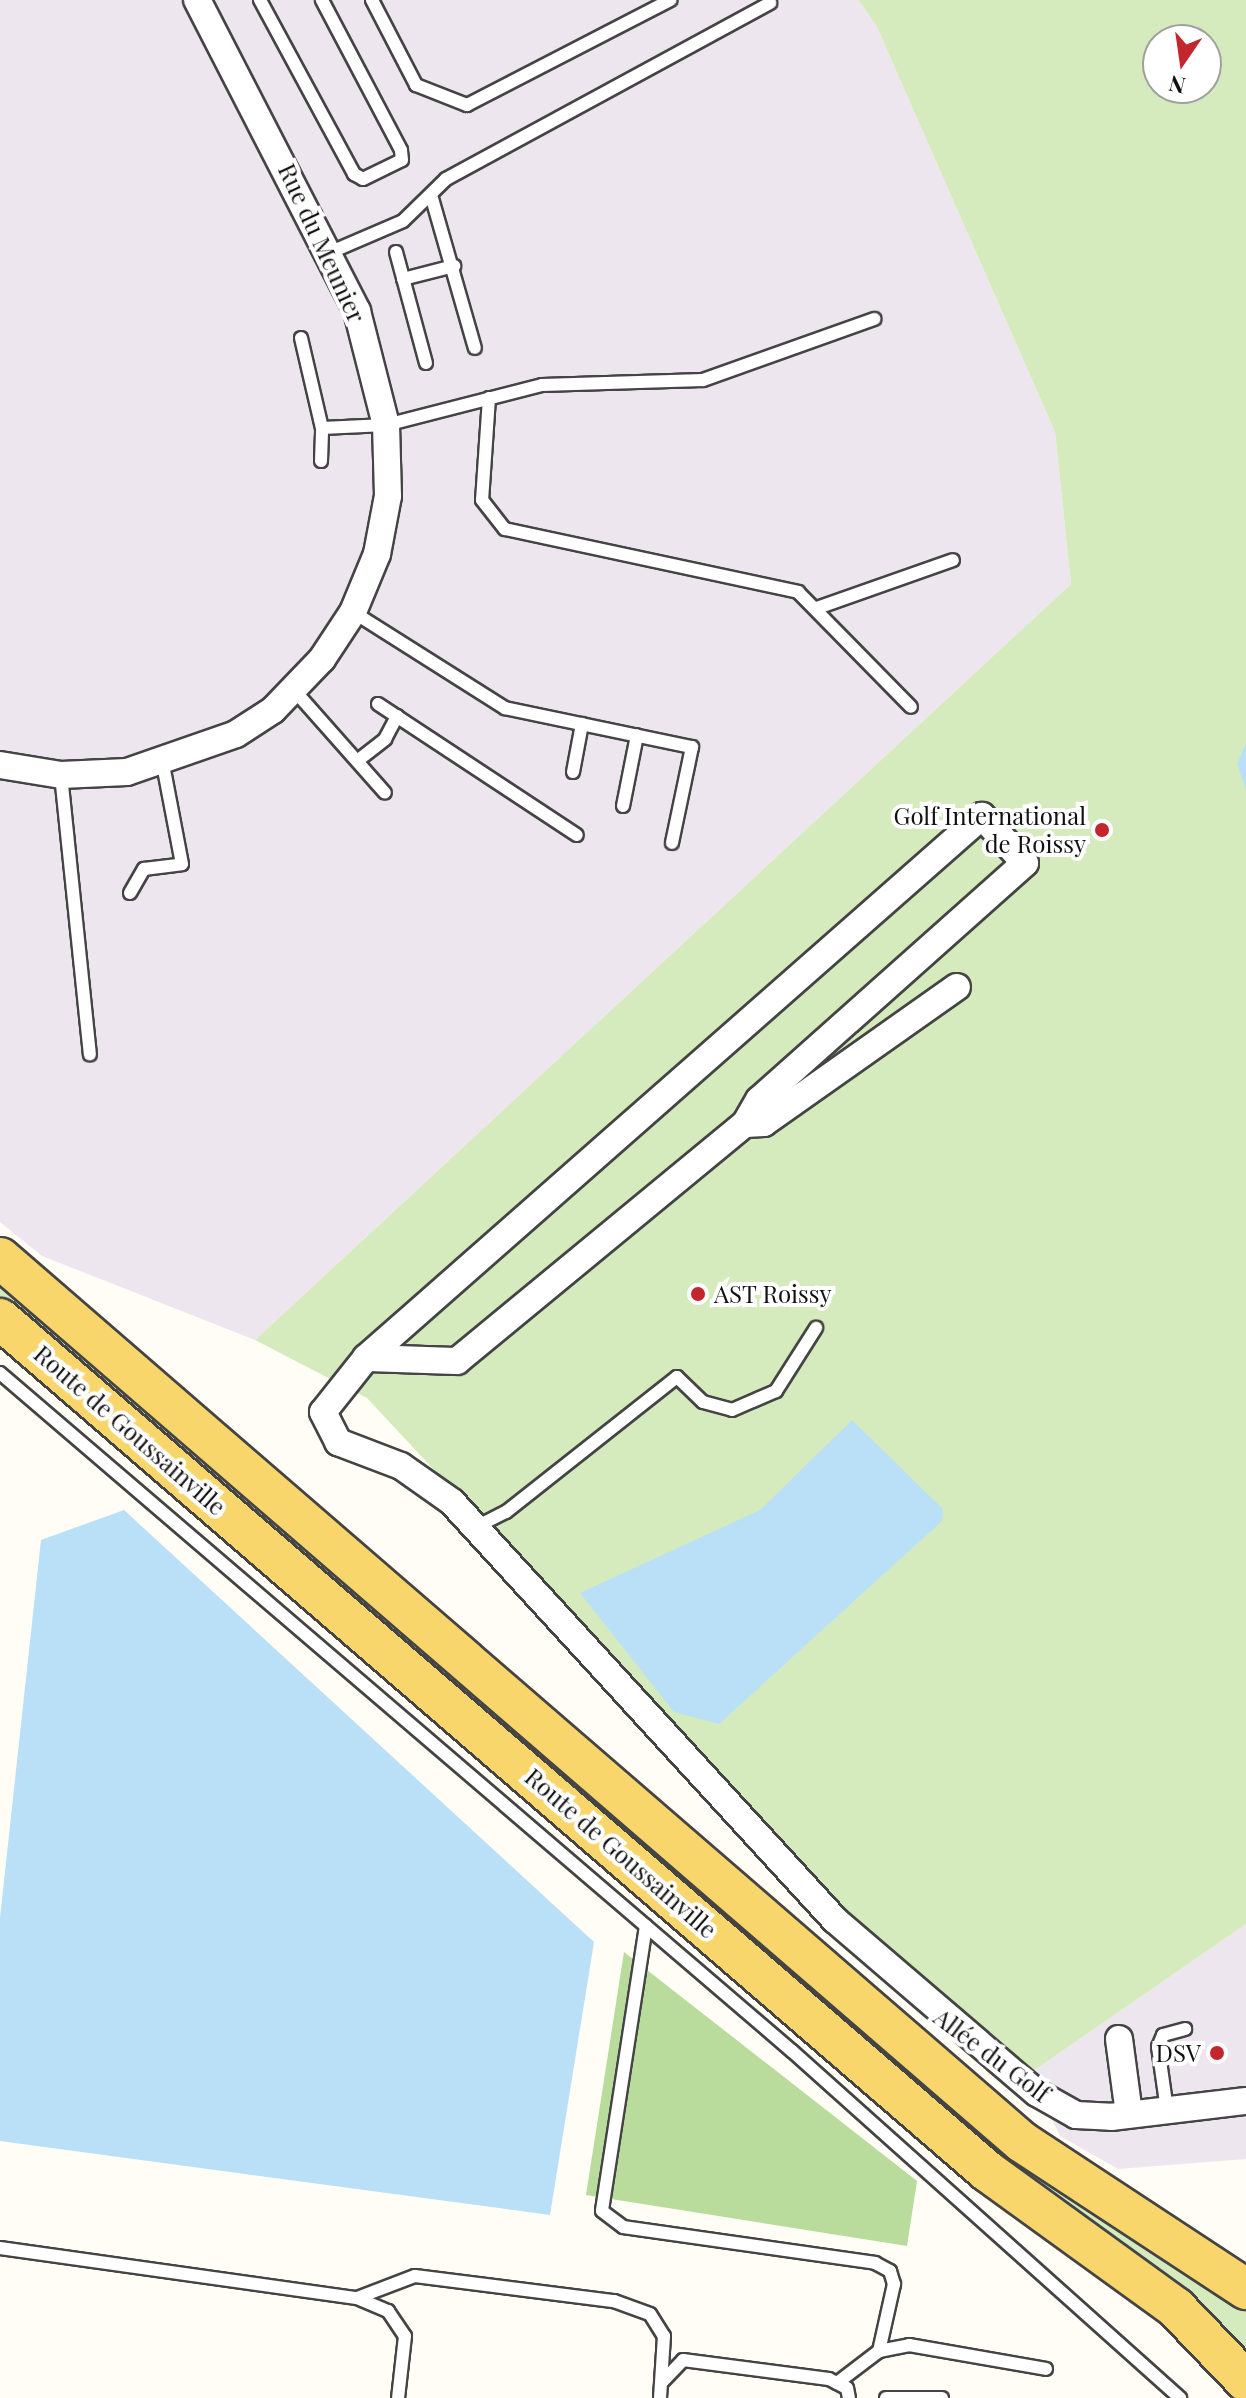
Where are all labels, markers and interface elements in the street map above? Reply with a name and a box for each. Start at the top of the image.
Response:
north arrow [1142,24,1222,104]
text: N [1166,69,1188,102]
street label: Rue du Meunier [273,159,371,327]
place label: Golf International de Roissy [894,802,1086,858]
marker: Golf International de Roissy [1093,821,1111,839]
place label: AST Roissy [714,1280,832,1308]
marker: AST Roissy [689,1285,707,1303]
street label: Route de Goussainville [28,1339,232,1521]
street label: Route de Goussainville [519,1762,723,1944]
street label: Allée du Golf [928,2002,1056,2108]
place label: DSV [1156,2039,1201,2067]
marker: DSV [1208,2044,1226,2062]

